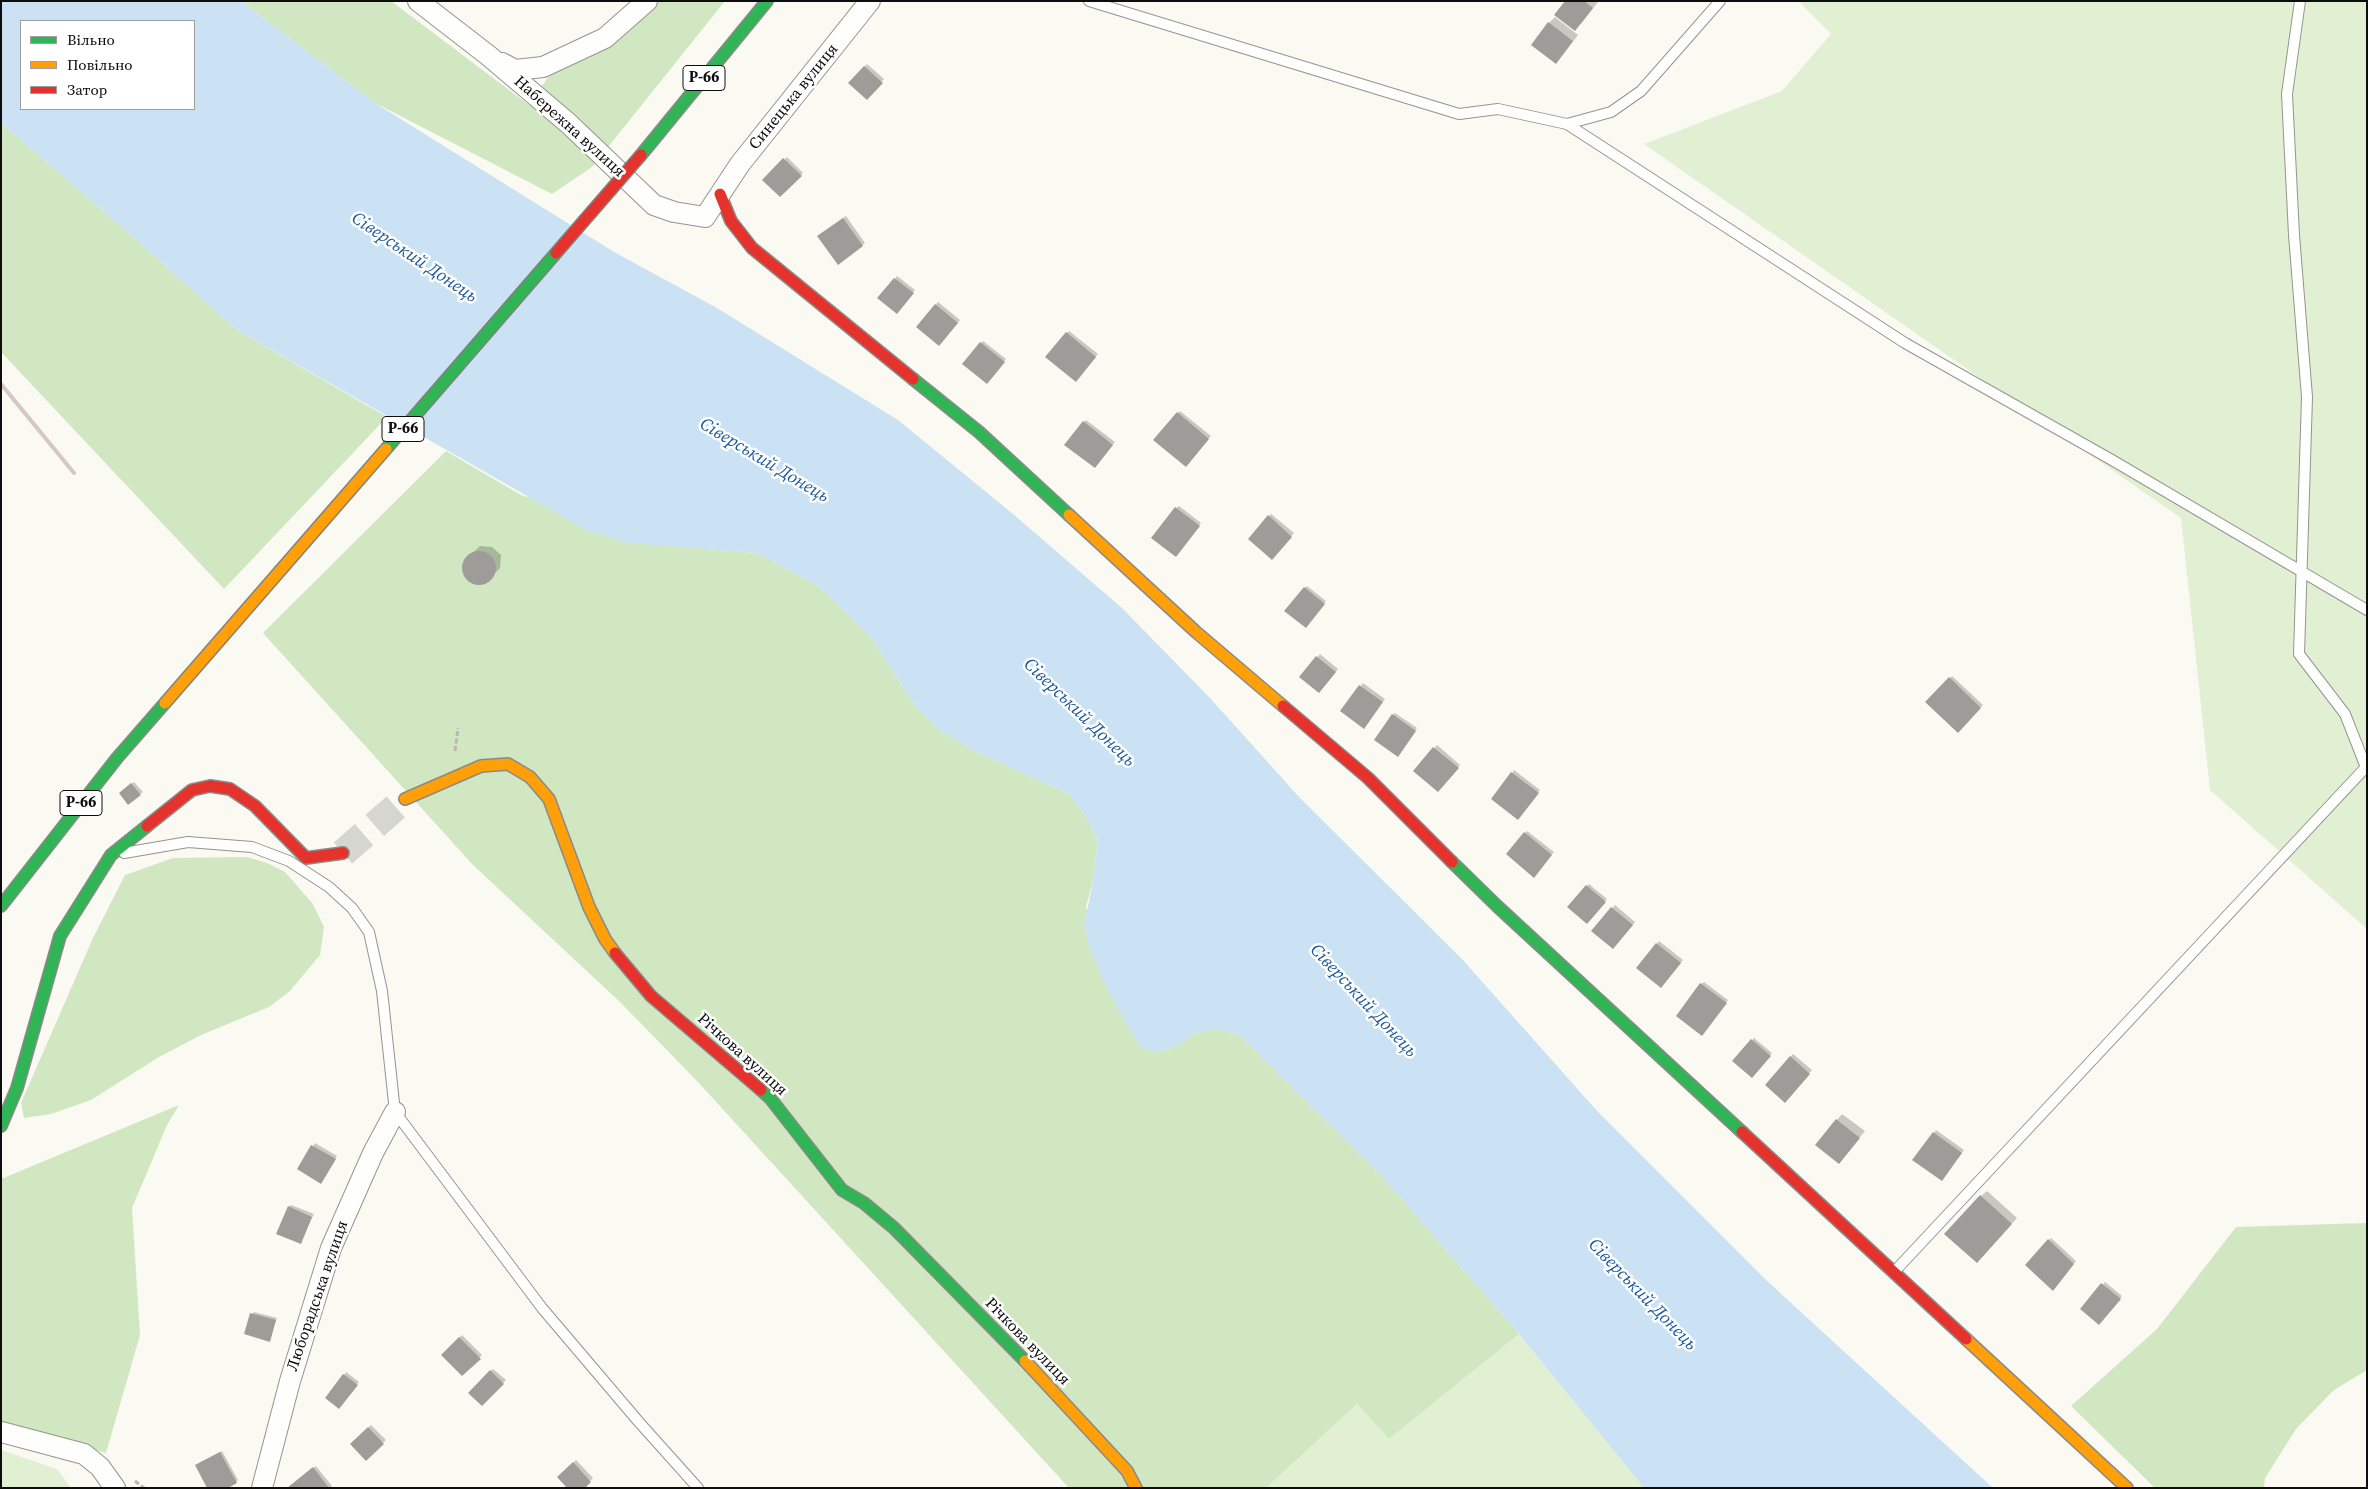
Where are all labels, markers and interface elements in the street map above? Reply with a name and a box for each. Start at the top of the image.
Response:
legend [20,20,195,110]
text: Вільно [67,29,115,50]
street label: Синецька вулиця [745,40,843,154]
text: Повільно [67,54,133,75]
road number: Р-66 [683,66,725,90]
street label: Набережна вулиця [510,72,628,182]
text: Затор [67,79,107,100]
water label: Сіверський Донець [347,208,481,308]
water label: Сіверський Донець [695,414,833,508]
road number: Р-66 [382,416,424,442]
water label: Сіверський Донець [1019,654,1139,772]
road number: Р-66 [60,790,102,816]
water label: Сіверський Донець [1305,940,1421,1062]
street label: Річкова вулиця [693,1010,791,1100]
street label: Люборадська вулиця [283,1218,353,1374]
water label: Сіверський Донець [1583,1235,1701,1355]
street label: Річкова вулиця [980,1294,1074,1390]

